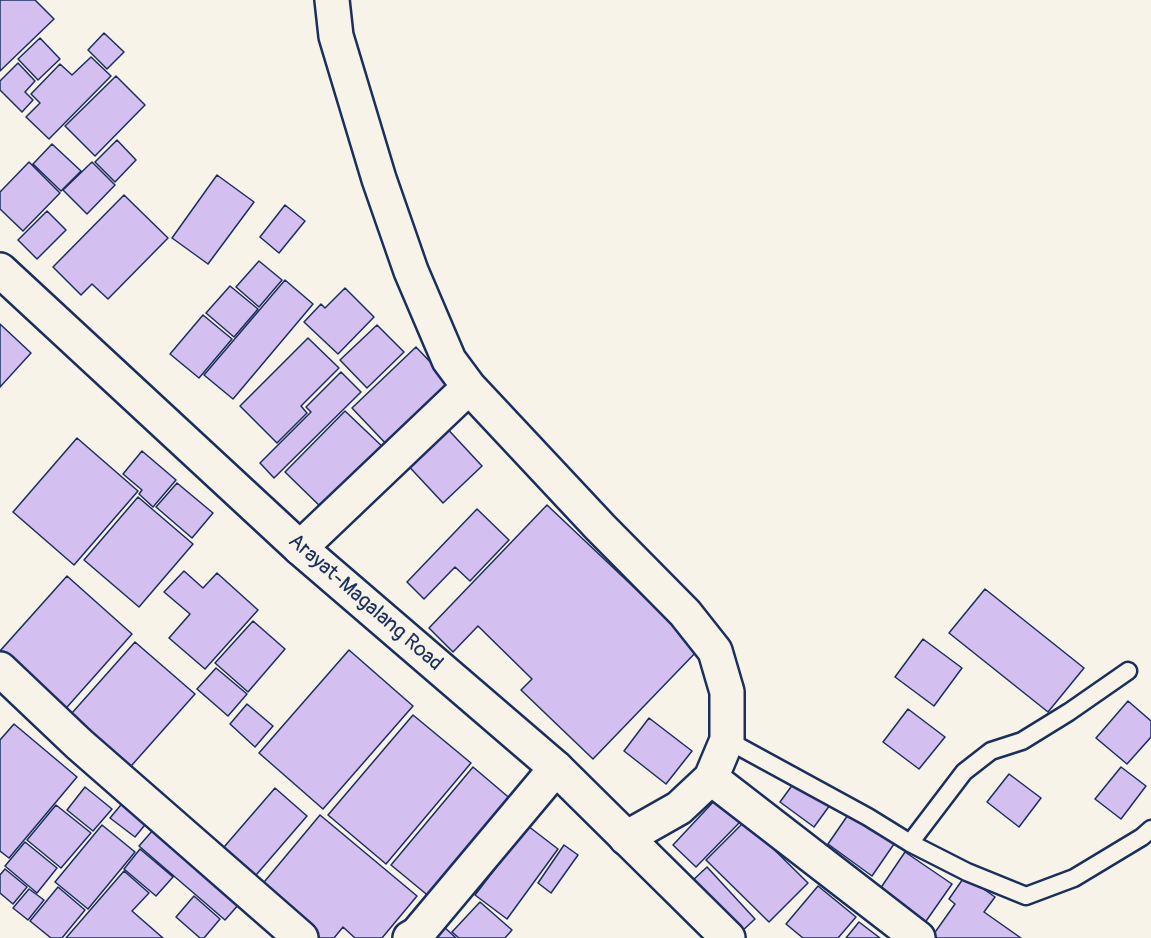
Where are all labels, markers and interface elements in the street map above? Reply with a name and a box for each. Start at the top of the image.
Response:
street label: Arayat-Magalang Road [283,529,447,677]

